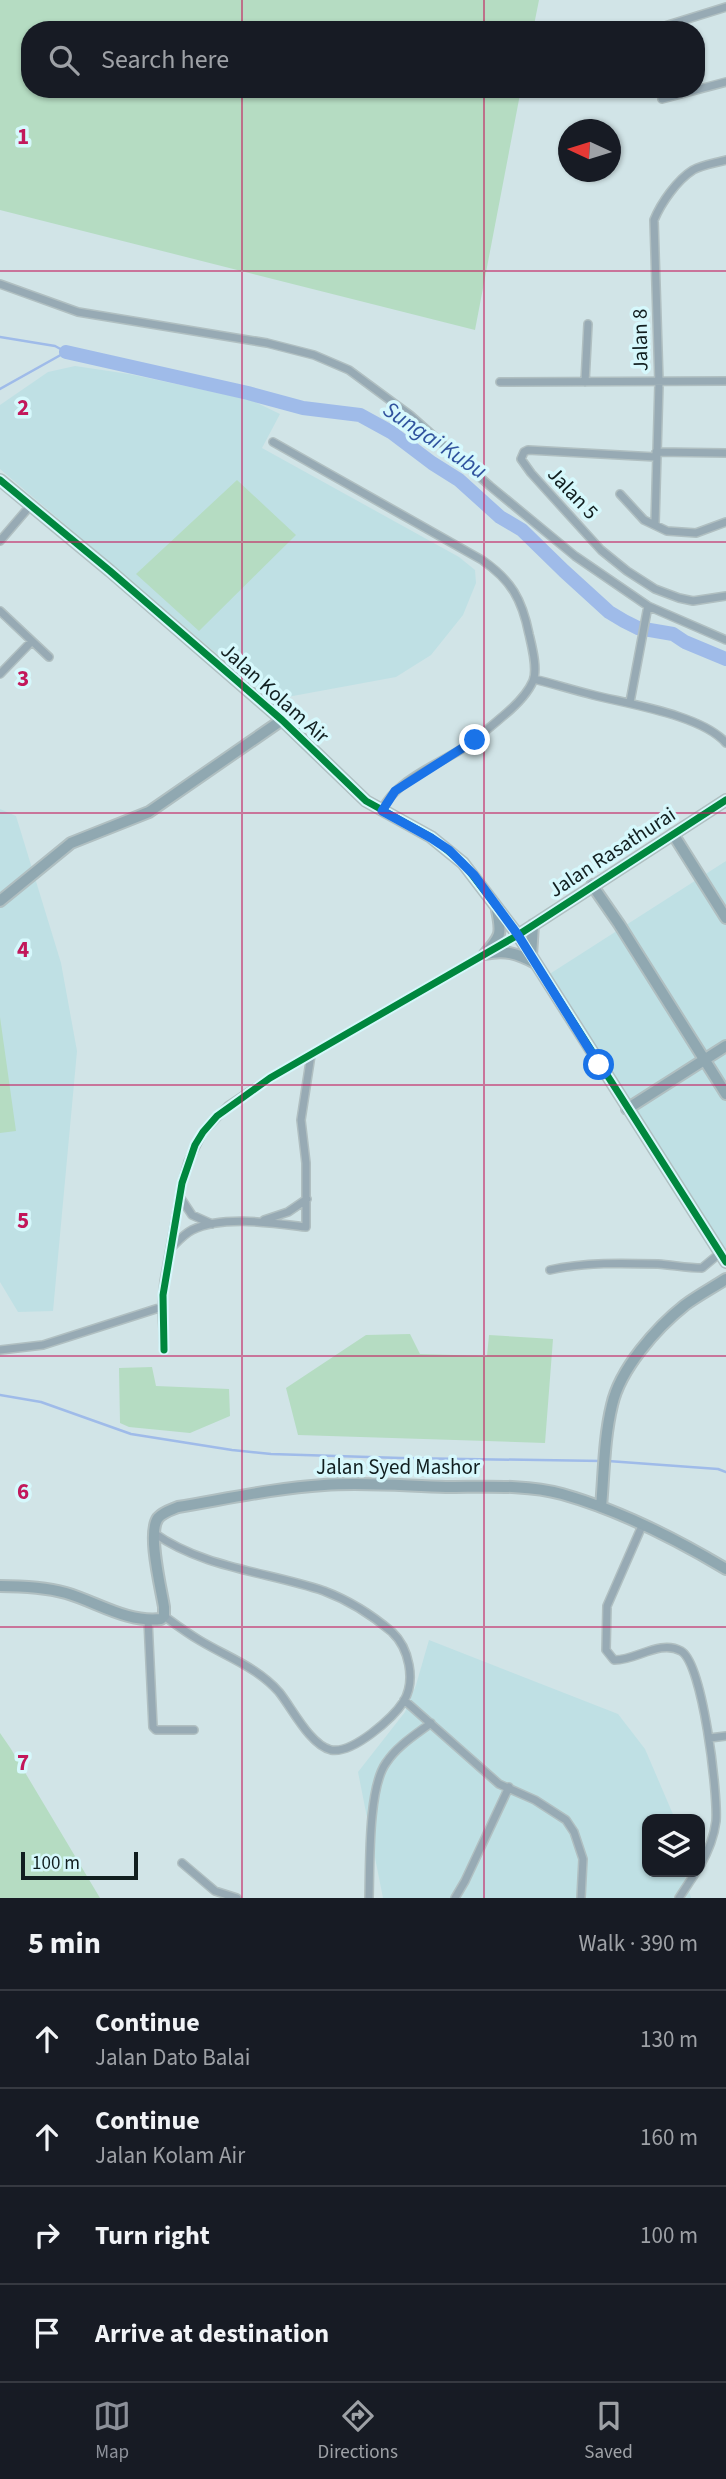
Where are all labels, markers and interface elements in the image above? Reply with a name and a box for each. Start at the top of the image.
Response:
search box [21,21,705,98]
icon: search [45,41,83,79]
text: Search here [101,41,229,78]
north arrow [558,119,621,182]
text: 1 [17,120,29,153]
street label: Jalan 8 [624,308,656,372]
text: 2 [17,391,29,424]
water label: Sungai Kubu [376,393,494,487]
street label: Jalan 5 [541,460,605,526]
street label: Jalan Kolam Air [214,636,336,750]
text: 3 [17,662,29,695]
route end [459,724,490,755]
street label: Jalan Rasathurai [542,800,682,904]
text: 4 [17,933,29,966]
route start [583,1049,614,1080]
text: 5 [17,1204,29,1237]
street label: Jalan Syed Mashor [316,1452,481,1482]
text: 6 [17,1475,29,1508]
text: 7 [17,1746,29,1779]
map controls [642,1814,705,1877]
button: layers [642,1814,705,1877]
scale bar [21,1849,138,1881]
text: 100 m [32,1850,80,1877]
text: 5 min [28,1922,101,1965]
text: Walk · 390 m [579,1927,698,1960]
text: Continue [95,2004,200,2041]
icon: ahead [28,2020,66,2058]
text: 130 m [640,2023,698,2056]
text: Jalan Dato Balai [95,2041,250,2074]
text: Continue [95,2102,200,2139]
icon: ahead [28,2118,66,2156]
text: 160 m [640,2121,698,2154]
text: Jalan Kolam Air [95,2139,245,2172]
icon: right [28,2216,66,2254]
text: Turn right [95,2217,210,2254]
text: 100 m [640,2219,698,2252]
icon: arrive [28,2314,66,2352]
text: Arrive at destination [95,2315,329,2352]
tab: Map [93,2397,131,2466]
tab: Directions [318,2397,398,2466]
tab: Saved [584,2397,633,2466]

